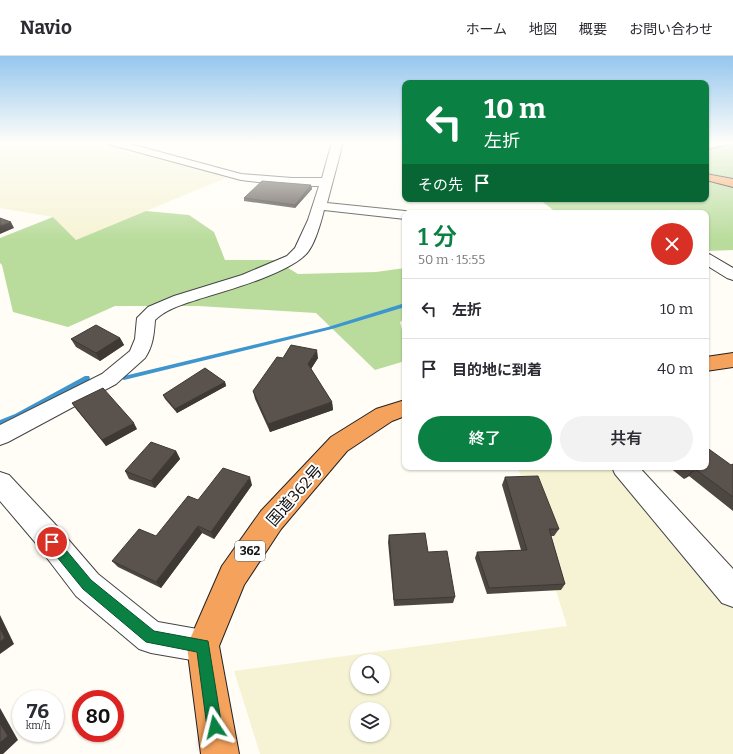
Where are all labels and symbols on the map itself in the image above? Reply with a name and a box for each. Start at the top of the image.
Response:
street label: 国道362号 [263,461,326,530]
pin [35,525,69,559]
road number: 362 [235,541,265,561]
speed limit sign: 80 [72,690,124,742]
position arrow [194,706,236,748]

